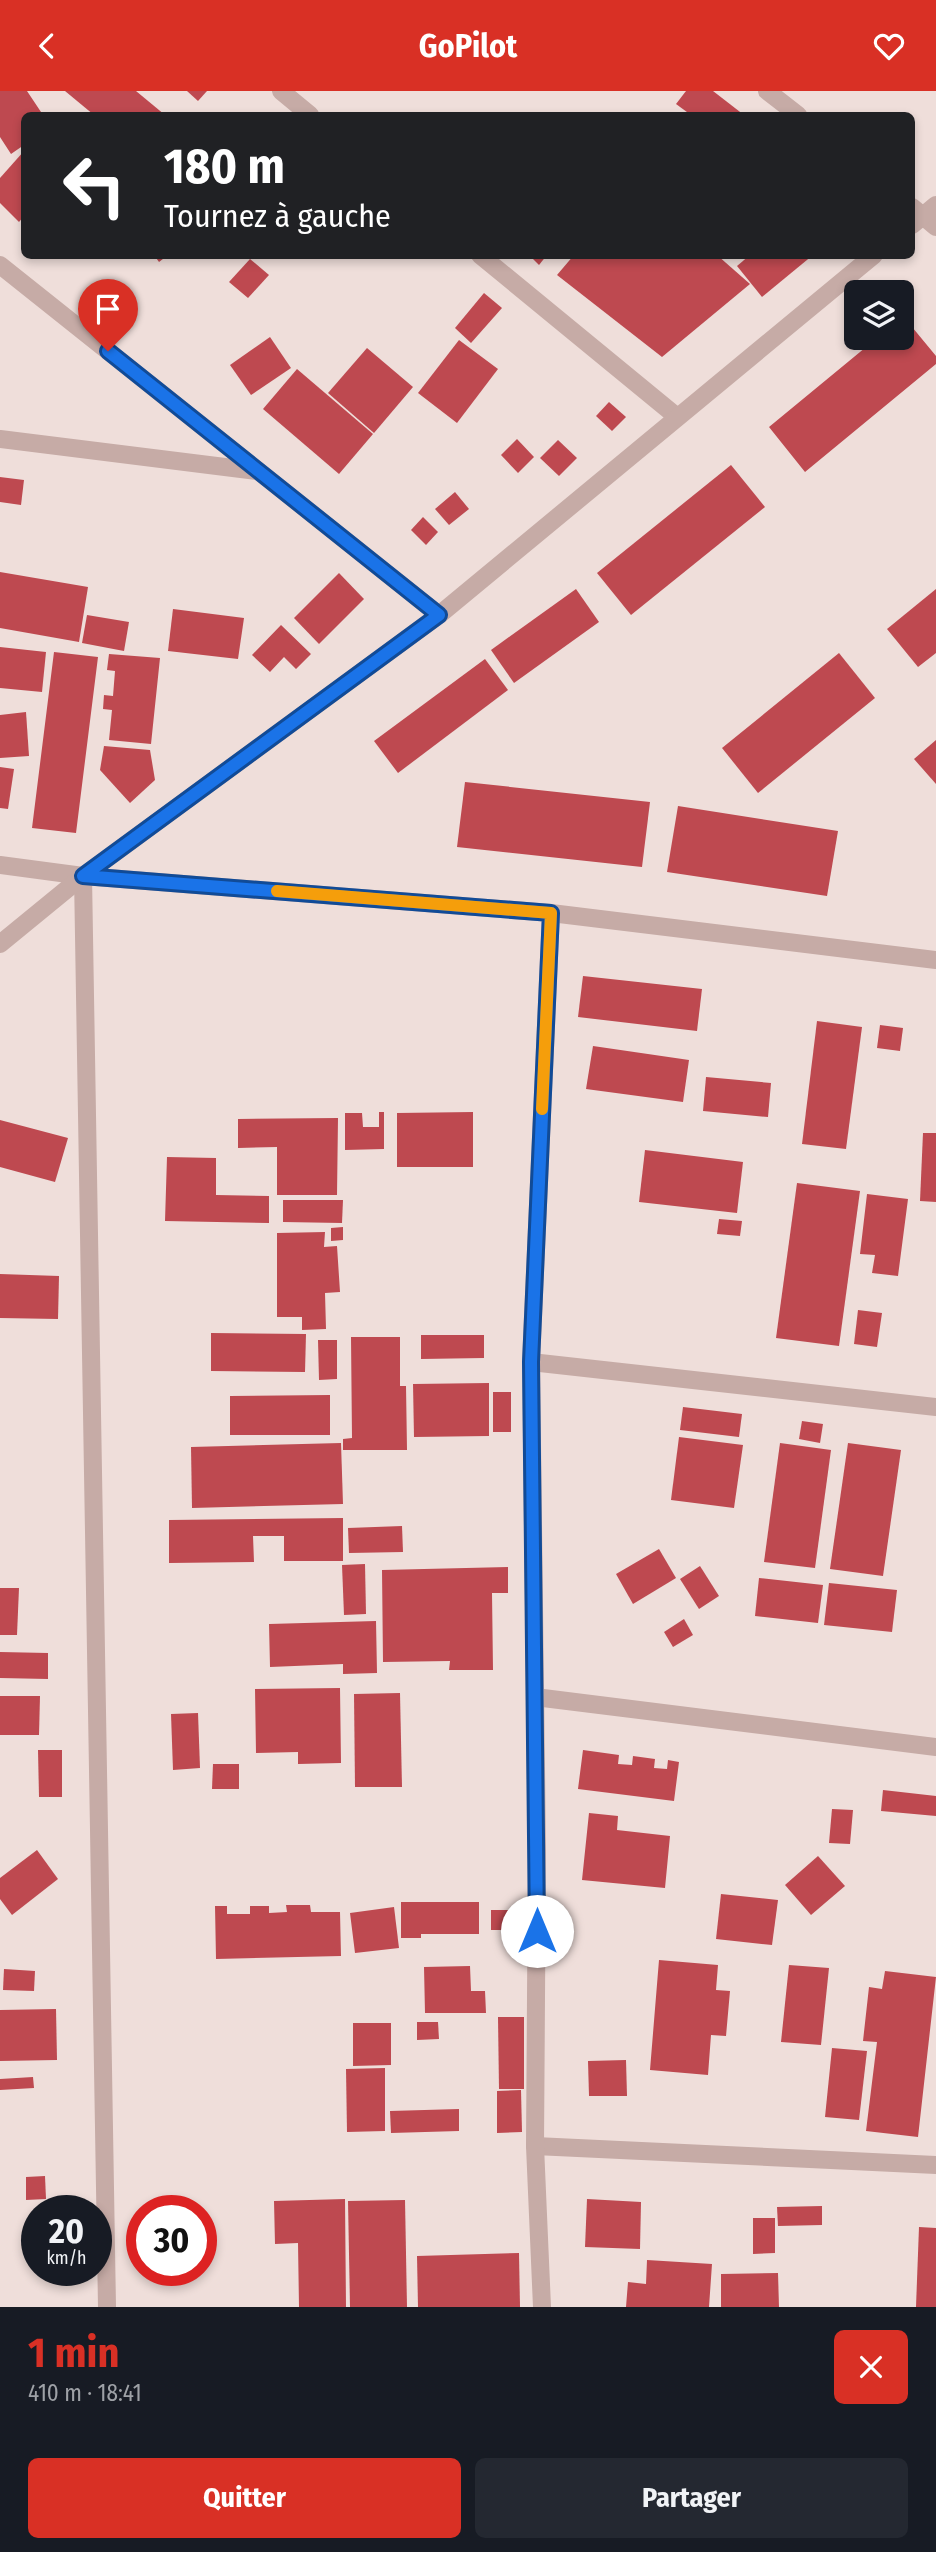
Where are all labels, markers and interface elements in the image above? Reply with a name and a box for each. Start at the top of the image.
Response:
icon: back [28,27,66,65]
text: GoPilot [419,27,517,65]
icon: heart [870,27,908,65]
text: 180 m [164,137,285,196]
icon: left [49,140,140,231]
text: Tournez à gauche [164,197,391,235]
pin [78,279,138,351]
map controls [844,280,914,350]
button: layers [844,280,914,350]
icon: arrive [89,290,127,328]
position arrow [500,1894,574,1968]
speed limit sign: 30 [126,2195,217,2286]
text: 20 [49,2210,84,2252]
text: km/h [46,2247,87,2269]
text: 1 min [28,2328,119,2378]
button: close [834,2330,908,2404]
text: 410 m · 18:41 [28,2379,142,2407]
button: Quitter [28,2458,461,2538]
button: Partager [475,2458,908,2538]

